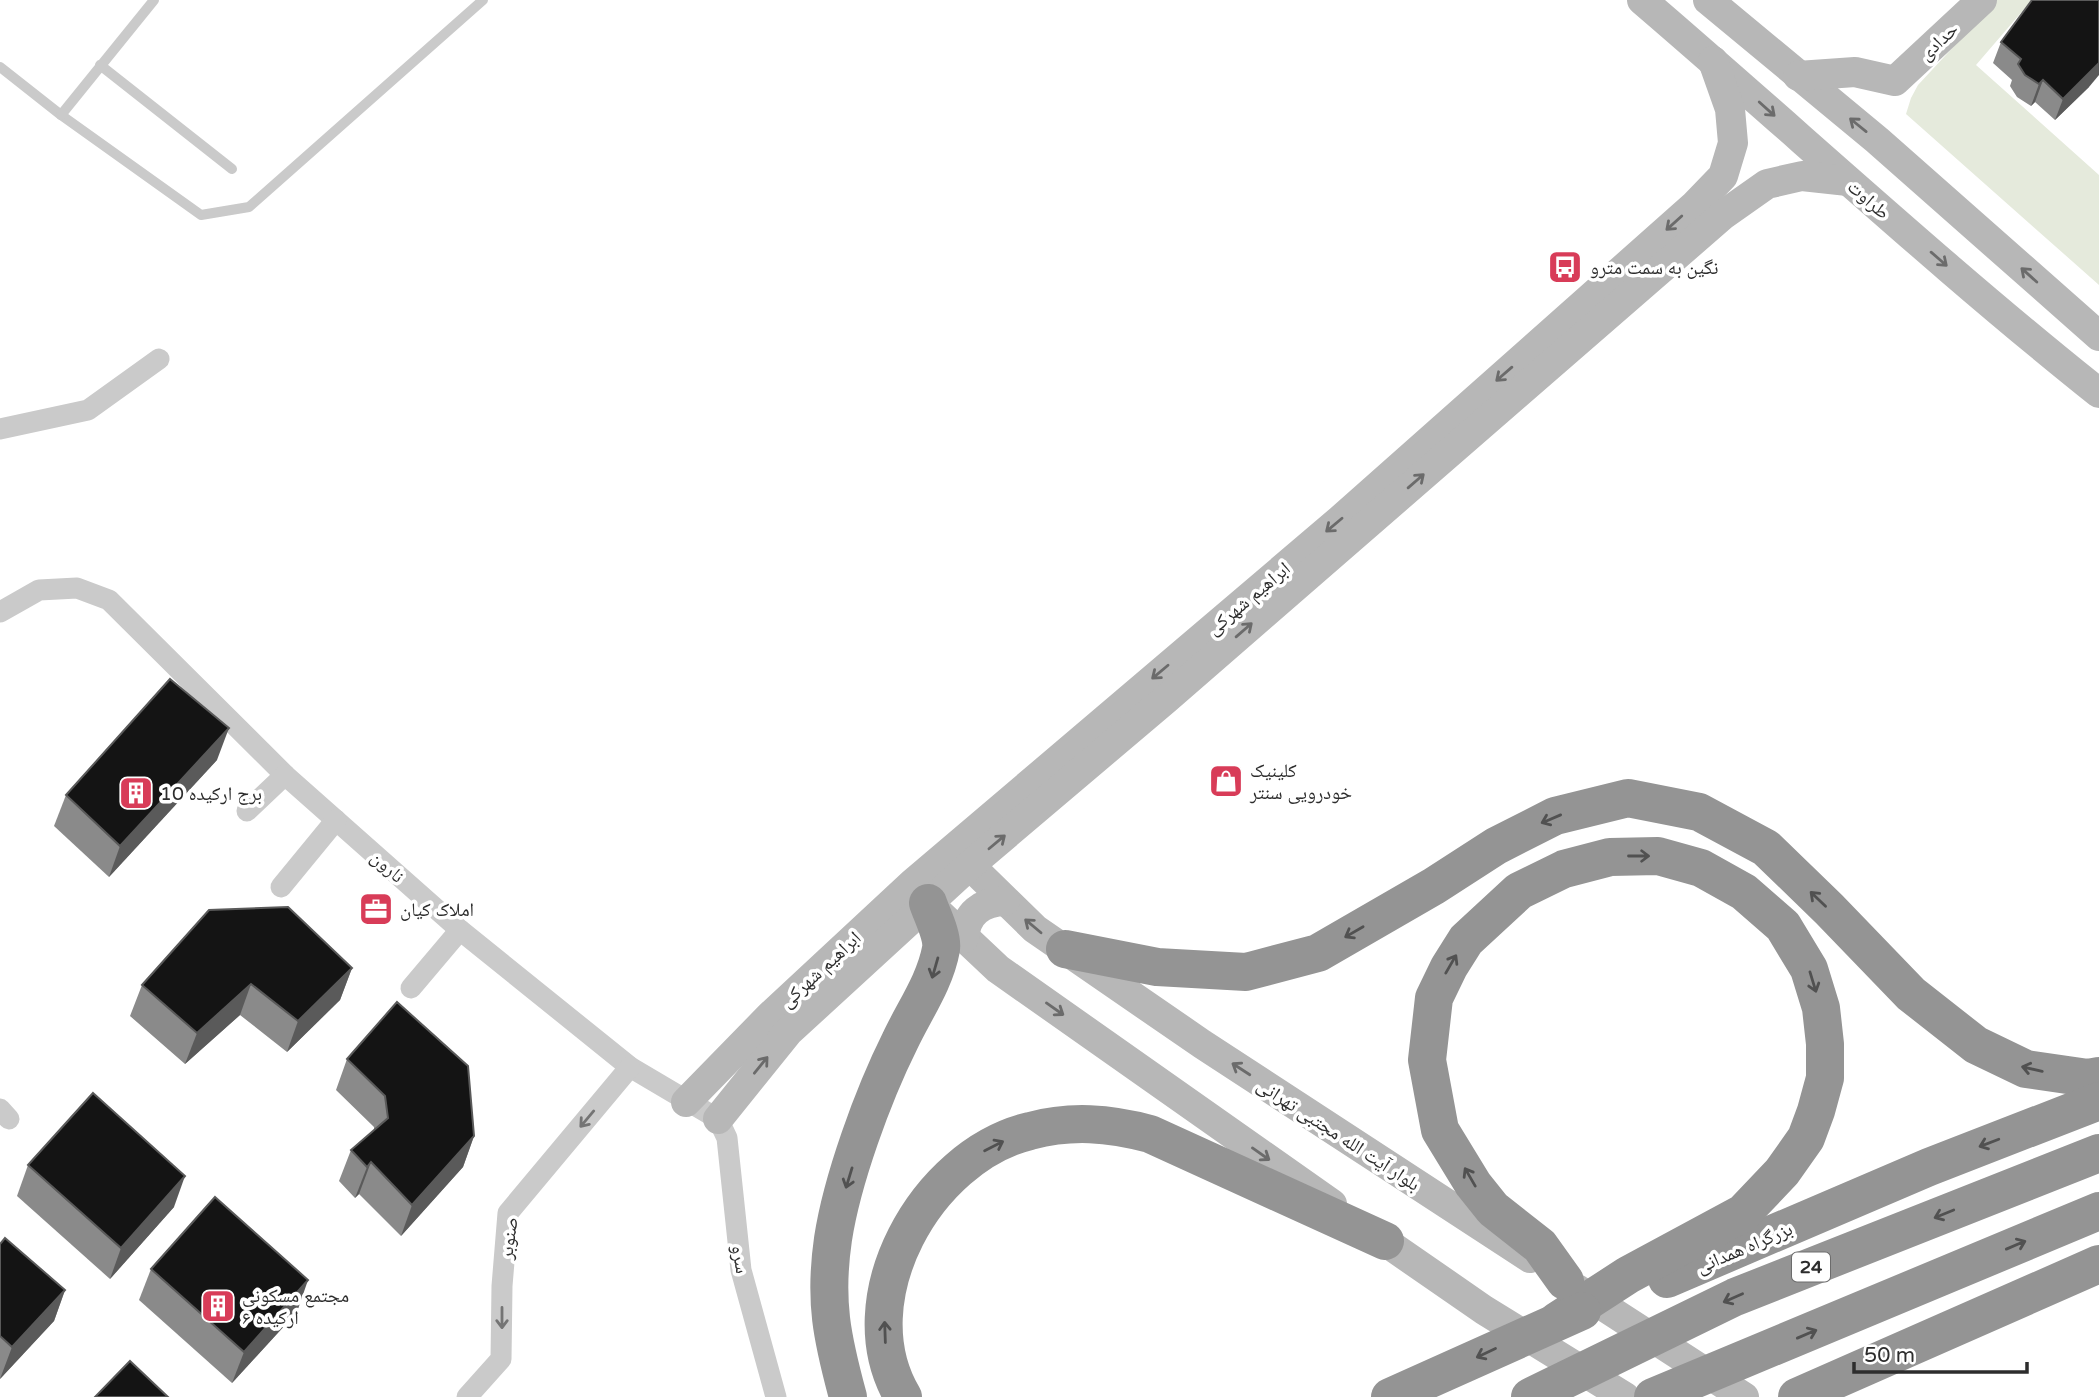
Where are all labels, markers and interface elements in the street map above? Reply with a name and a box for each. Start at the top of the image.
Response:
street label: حدادی [1915,18,1963,65]
one-way arrow [1758,101,1776,117]
one-way arrow [1850,117,1868,133]
street label: طراوت [1843,176,1894,224]
one-way arrow [1665,215,1683,231]
bus stop icon: نگین به سمت مترو [1546,248,1584,286]
one-way arrow [1929,251,1947,267]
place label: نگین به سمت مترو [1590,257,1718,279]
one-way arrow [2020,267,2038,283]
one-way arrow [1496,366,1513,383]
one-way arrow [1407,473,1425,489]
one-way arrow [1325,517,1343,533]
street label: ابراهیم شهرکی [1203,558,1295,641]
one-way arrow [1235,622,1253,638]
one-way arrow [1151,664,1169,680]
place label: کلینیک خودرویی سنتر [1249,760,1352,804]
shop icon: کلینیک خودرویی سنتر [1207,762,1245,800]
building icon: برج ارکیده 10 [117,774,155,812]
place label: برج ارکیده 10 [160,783,262,805]
one-way arrow [1541,813,1562,826]
one-way arrow [988,834,1006,850]
street label: نارون [366,846,409,887]
one-way arrow [1628,849,1651,863]
office icon: املاک کیان [357,890,395,928]
one-way arrow [1810,890,1827,907]
place label: املاک کیان [400,899,474,921]
one-way arrow [1025,919,1043,934]
one-way arrow [1344,926,1365,939]
street label: ابراهیم شهرکی [776,927,866,1013]
one-way arrow [1445,955,1459,975]
one-way arrow [928,957,941,979]
one-way arrow [1807,970,1820,992]
one-way arrow [1045,1002,1064,1016]
one-way arrow [753,1057,769,1075]
one-way arrow [1231,1062,1251,1076]
one-way arrow [2021,1062,2043,1075]
street label: بلوار آیت الله مجتبی تهرانی [1253,1074,1424,1196]
one-way arrow [579,1110,595,1128]
one-way arrow [1979,1138,2001,1151]
one-way arrow [983,1139,1004,1153]
one-way arrow [1251,1147,1270,1161]
one-way arrow [841,1167,854,1189]
one-way arrow [1463,1168,1477,1188]
one-way arrow [1934,1208,1956,1221]
street label: صنوبر [495,1216,523,1262]
street label: بزرگراه همدانی [1693,1218,1796,1278]
one-way arrow [2005,1238,2027,1251]
street label: سرو [727,1243,753,1275]
road number: 24 [1792,1252,1830,1282]
place label: مجتمع مسکونی ارکیده ۶ [242,1285,349,1329]
building icon: مجتمع مسکونی ارکیده ۶ [199,1287,237,1325]
one-way arrow [1723,1292,1744,1305]
one-way arrow [495,1306,509,1329]
one-way arrow [879,1321,892,1344]
one-way arrow [1795,1326,1817,1339]
scale bar [1854,1330,2027,1374]
text: 50 m [1864,1343,1915,1368]
one-way arrow [1476,1347,1497,1360]

